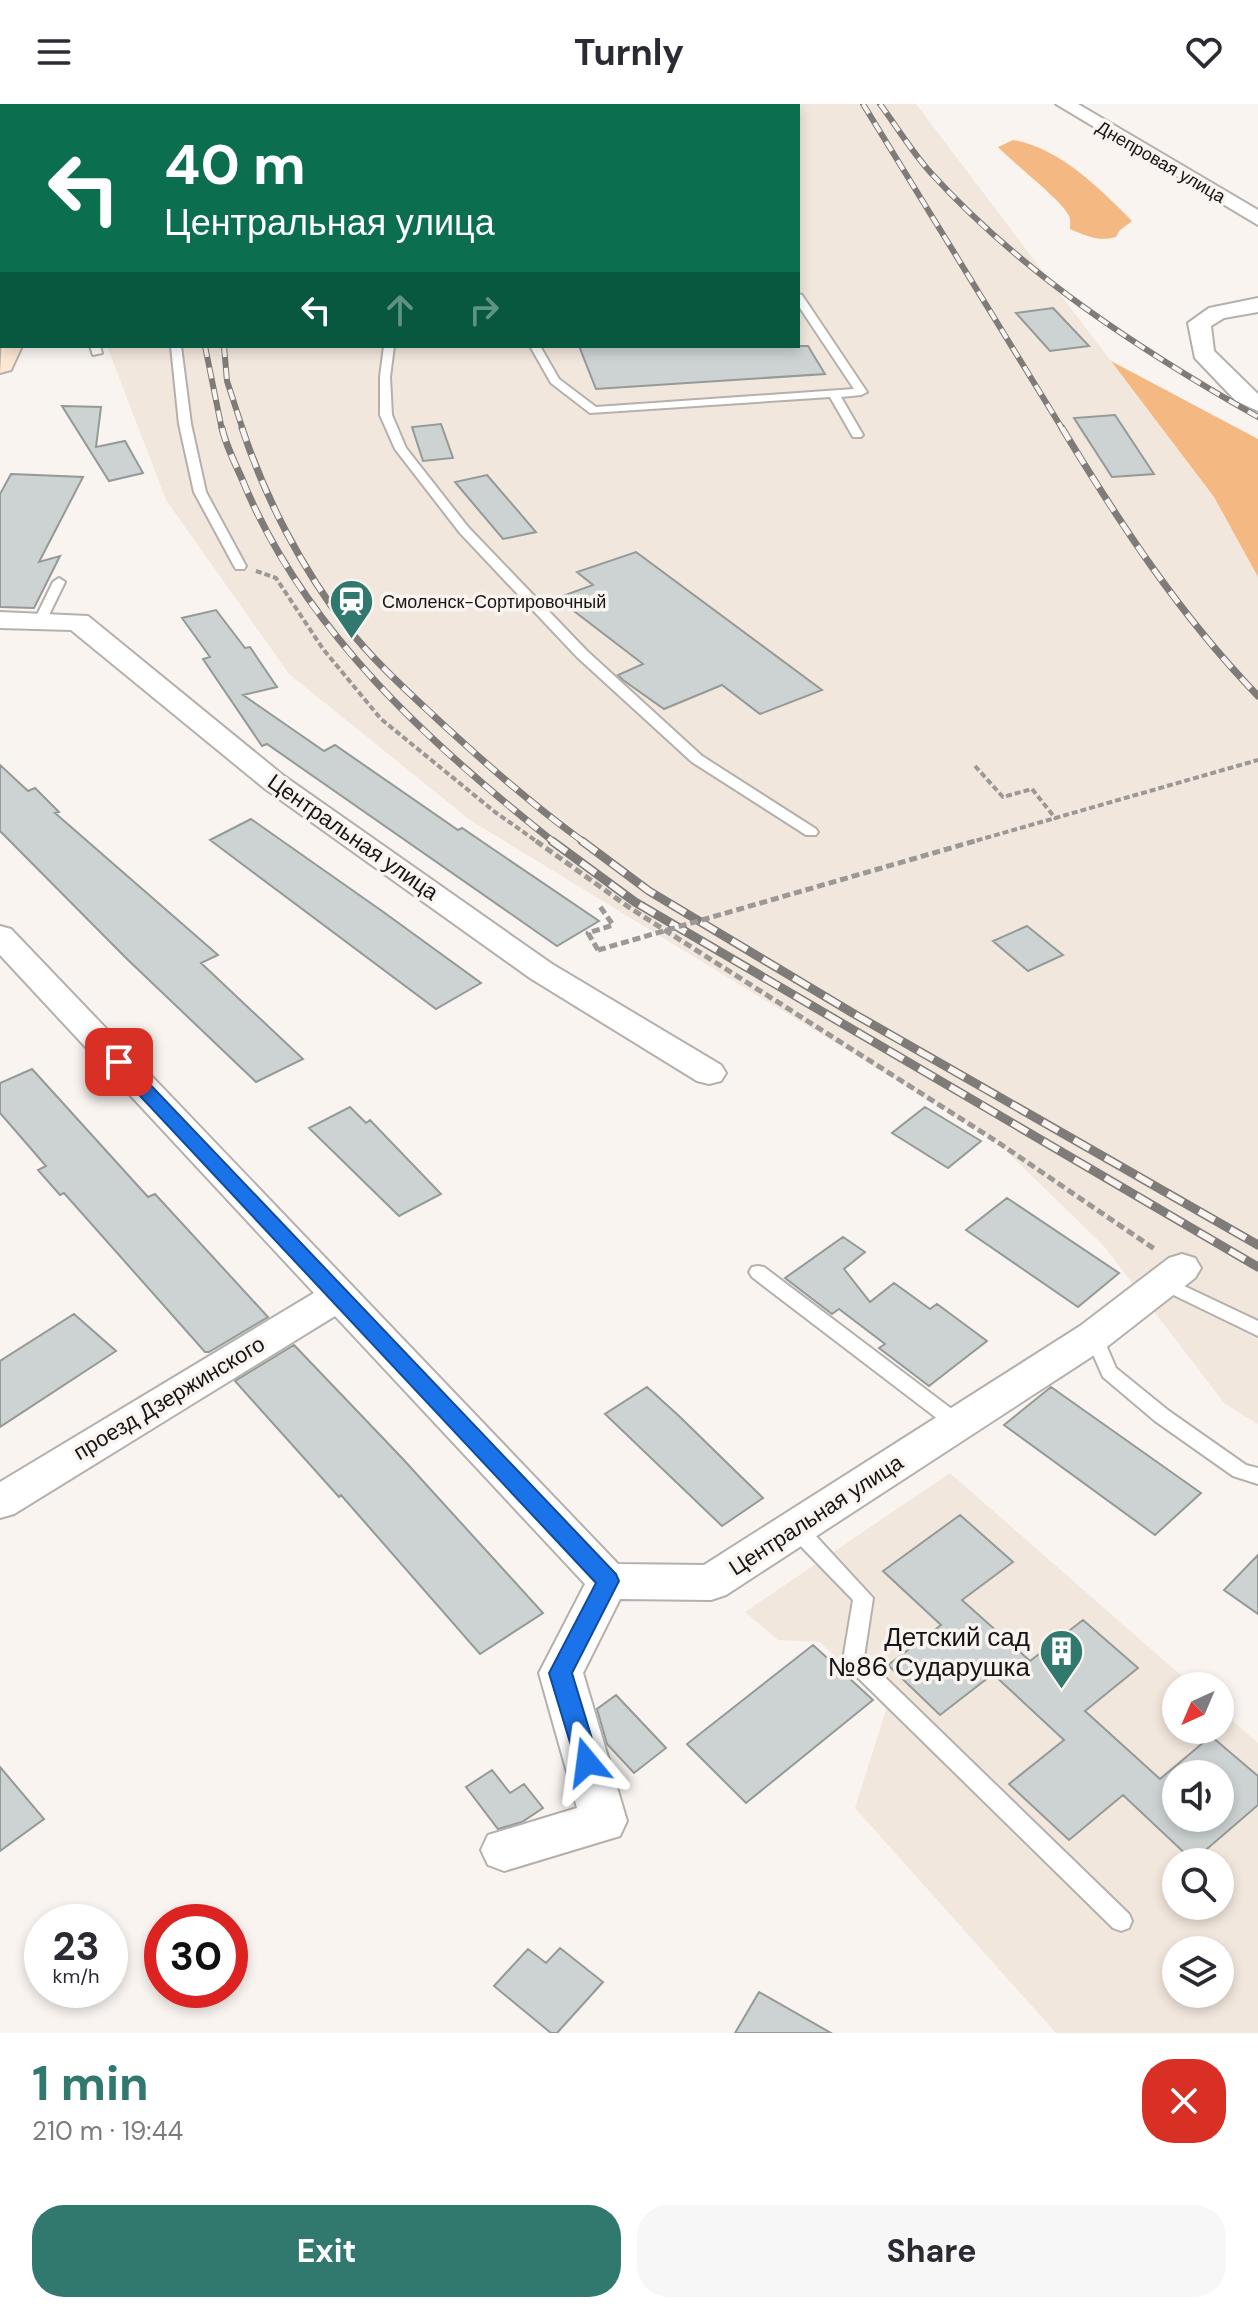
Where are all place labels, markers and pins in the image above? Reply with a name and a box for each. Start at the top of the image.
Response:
station icon: Смоленск-Сортировочный [327,578,375,641]
place label: Смоленск-Сортировочный [382,590,606,614]
pin [85,1028,153,1096]
place label: Детский сад №86 Сударушка [828,1620,1031,1684]
building icon: Детский сад №86 Сударушка [1037,1628,1085,1691]

